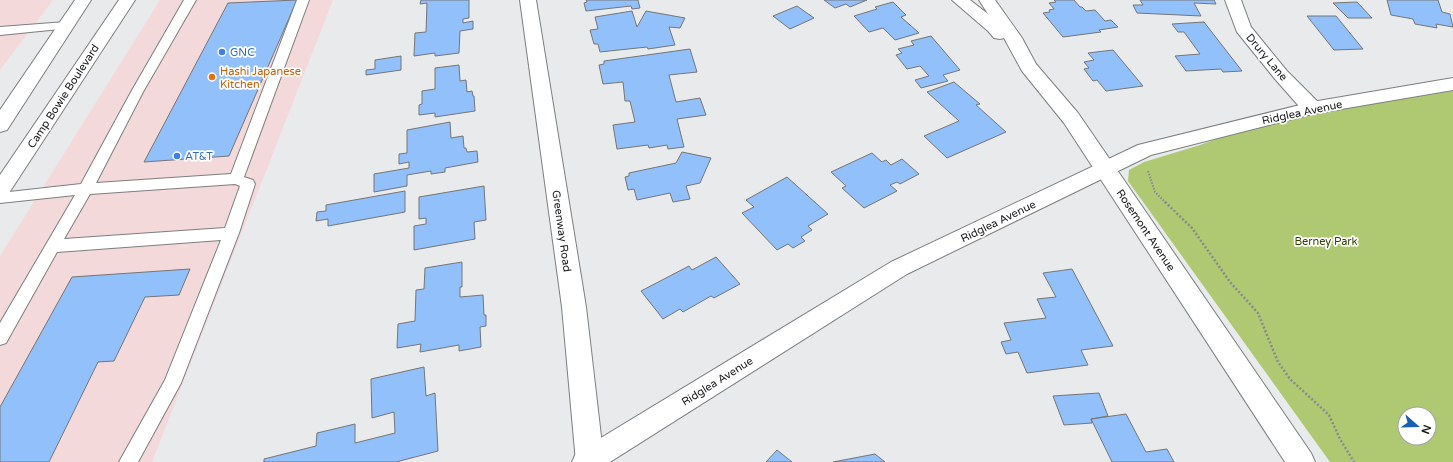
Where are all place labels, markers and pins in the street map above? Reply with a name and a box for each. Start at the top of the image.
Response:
place label: GNC [230,46,255,59]
marker: GNC [217,47,227,57]
place label: Hashi Japanese Kitchen [220,65,301,91]
marker: Hashi Japanese Kitchen [207,72,217,82]
place label: AT&T [185,150,213,163]
marker: AT&T [172,151,182,161]

